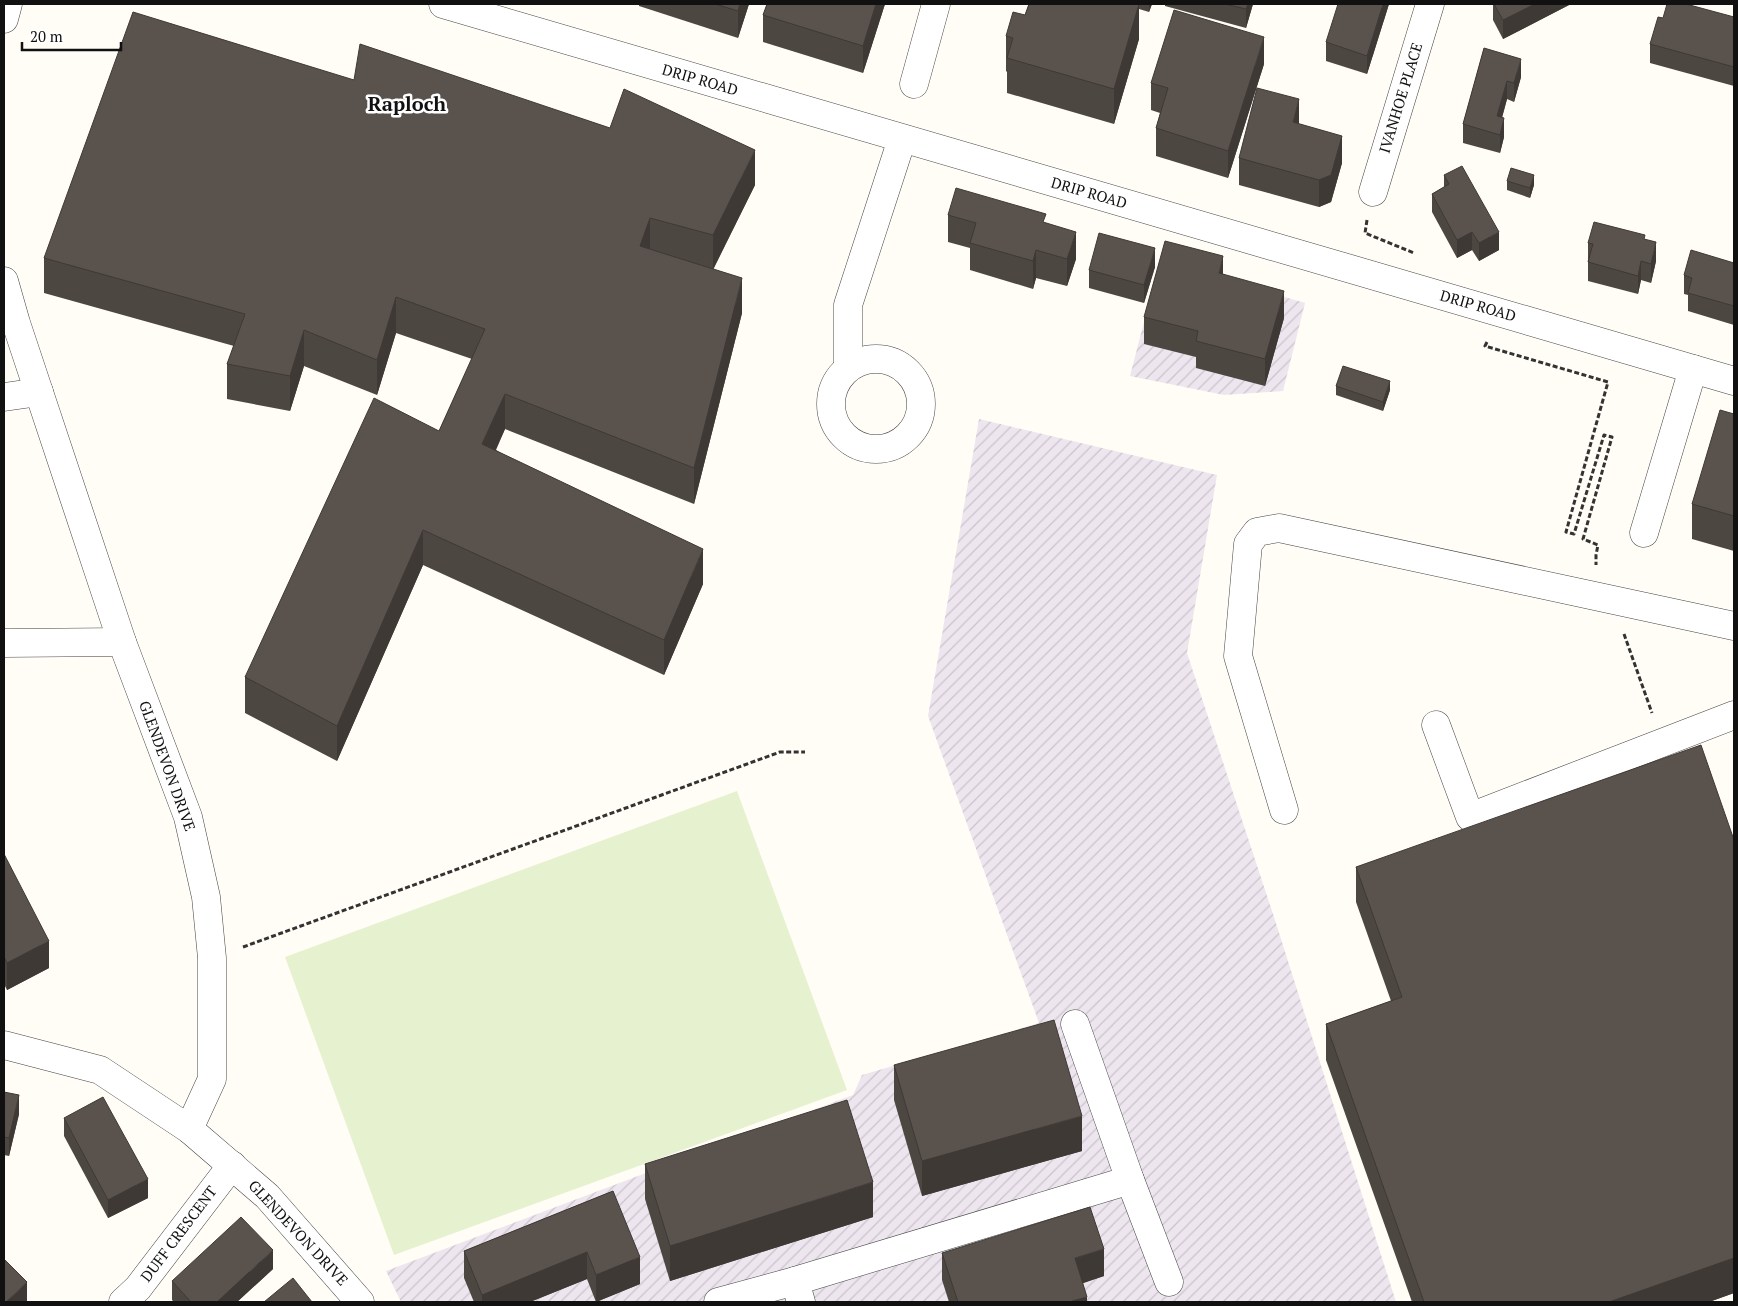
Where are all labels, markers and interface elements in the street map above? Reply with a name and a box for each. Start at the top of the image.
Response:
scale bar [22,20,121,52]
text: 20 m [30,26,63,46]
street label: IVANHOE PLACE [1374,40,1426,155]
street label: DRIP ROAD [660,59,741,99]
district label: Raploch [368,90,446,117]
street label: DRIP ROAD [1049,172,1130,212]
street label: DRIP ROAD [1438,285,1519,325]
street label: GLENDEVON DRIVE [135,698,201,834]
street label: GLENDEVON DRIVE [245,1175,353,1289]
street label: DUFF CRESCENT [136,1181,221,1285]

